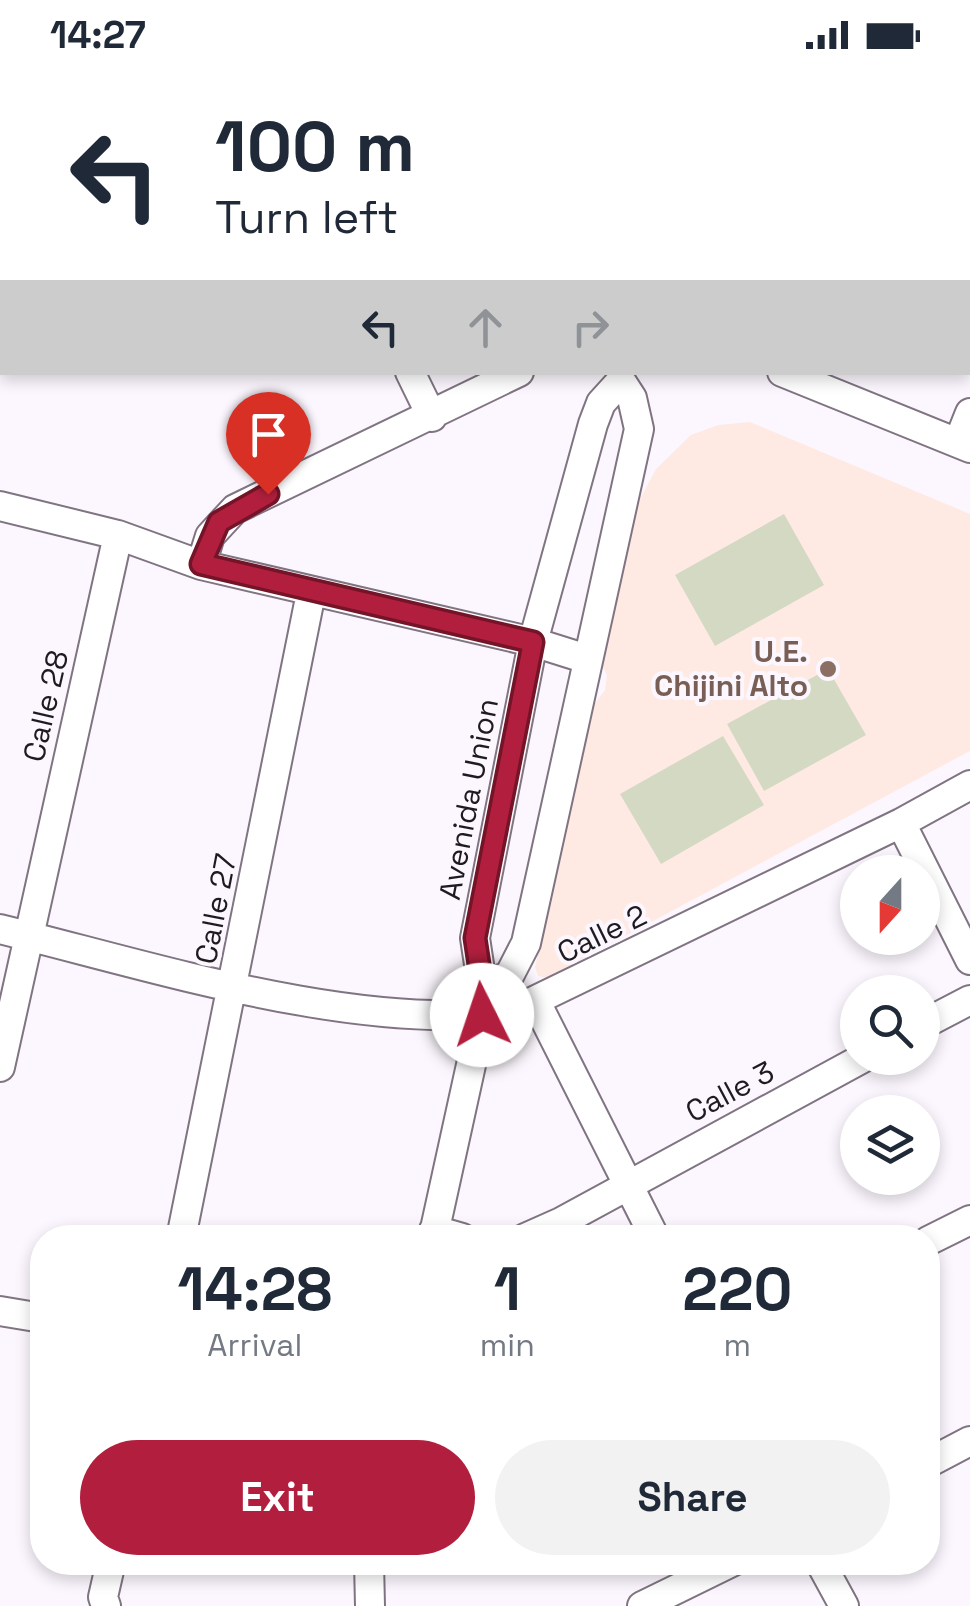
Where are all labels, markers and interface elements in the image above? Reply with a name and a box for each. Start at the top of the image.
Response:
text: 14:27 [50,11,146,59]
text: 100 m [215,102,415,191]
icon: left [50,110,180,240]
text: Turn left [215,189,398,246]
icon: left [353,300,408,355]
icon: ahead [458,300,513,355]
icon: right [563,300,618,355]
pin [226,392,311,495]
icon: arrive [241,407,296,462]
place label: U.E. Chijini Alto [654,632,808,705]
street label: Calle 28 [14,646,77,766]
marker: U.E. Chijini Alto [817,658,839,680]
street label: Avenida Union [430,695,507,903]
street label: Calle 27 [186,850,245,967]
north arrow [840,855,940,955]
map controls [840,855,940,1195]
street label: Calle 2 [551,895,653,972]
position arrow [430,963,534,1067]
button: search [840,975,940,1075]
street label: Calle 3 [679,1052,781,1131]
button: layers [840,1095,940,1195]
text: 14:28 [178,1251,332,1328]
text: 1 [494,1251,521,1328]
text: 220 [682,1251,792,1328]
text: Arrival [207,1325,302,1365]
text: min [480,1325,535,1365]
text: m [724,1325,751,1365]
button: Exit [80,1440,475,1555]
button: Share [495,1440,890,1555]

